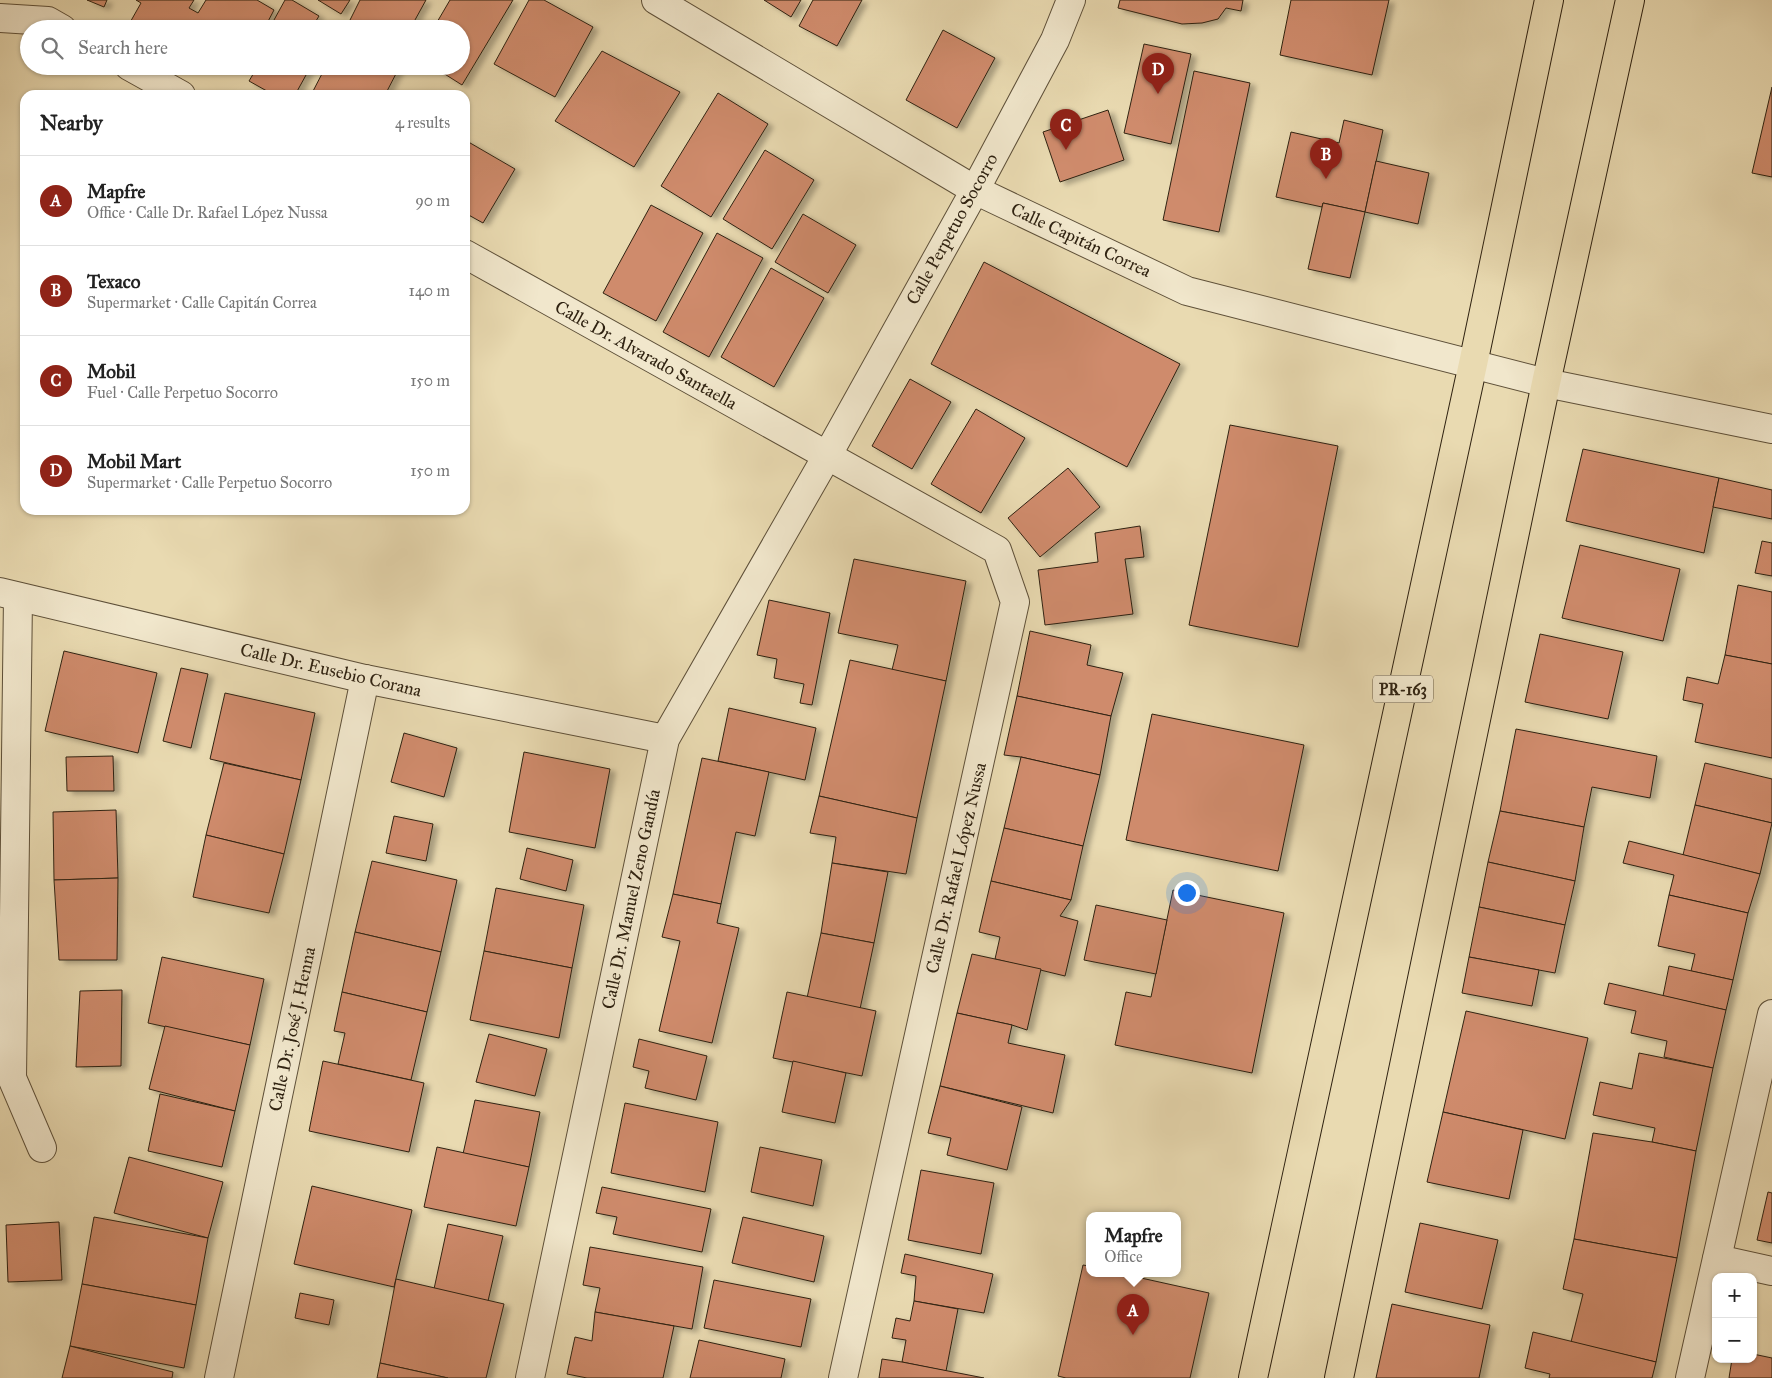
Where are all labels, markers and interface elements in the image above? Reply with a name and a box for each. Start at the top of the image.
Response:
search box [20,20,470,75]
icon: search [38,34,66,62]
text: Search here [78,36,168,59]
pin: D [1142,53,1174,94]
pin: C [1050,109,1082,150]
text: Nearby [40,110,103,136]
text: 4 results [395,113,450,132]
pin: B [1310,138,1342,179]
street label: Calle Perpetuo Socorro [901,150,1003,308]
text: Mapfre [87,180,145,203]
text: A [51,191,61,210]
text: 90 m [415,191,450,210]
street label: Calle Capitán Correa [1007,198,1155,282]
text: Office · Calle Dr. Rafael López Nussa [87,203,327,222]
text: Texaco [87,270,141,293]
text: B [51,281,61,300]
text: 140 m [409,281,450,300]
text: Supermarket · Calle Capitán Correa [87,293,317,312]
street label: Calle Dr. Alvarado Santaella [551,296,741,414]
text: Mobil [87,360,136,383]
text: C [51,371,61,390]
text: 150 m [410,371,450,390]
text: Fuel · Calle Perpetuo Socorro [87,383,278,402]
text: Mobil Mart [87,450,181,473]
text: D [50,461,62,480]
text: 150 m [410,461,450,480]
text: Supermarket · Calle Perpetuo Socorro [87,473,332,492]
street label: Calle Dr. Eusebio Corana [238,638,424,702]
road number: PR-163 [1373,676,1433,702]
street label: Calle Dr. Rafael López Nussa [921,760,991,976]
street label: Calle Dr. Manuel Zeno Gandía [597,787,665,1011]
your location [1174,880,1200,906]
street label: Calle Dr. José J. Henna [264,944,321,1113]
popup [1086,1212,1181,1277]
text: Mapfre [1104,1224,1163,1247]
text: Office [1104,1247,1143,1266]
map controls [1712,1273,1757,1363]
button: + [1712,1273,1757,1318]
pin: A [1117,1294,1149,1335]
button: − [1712,1318,1757,1363]

